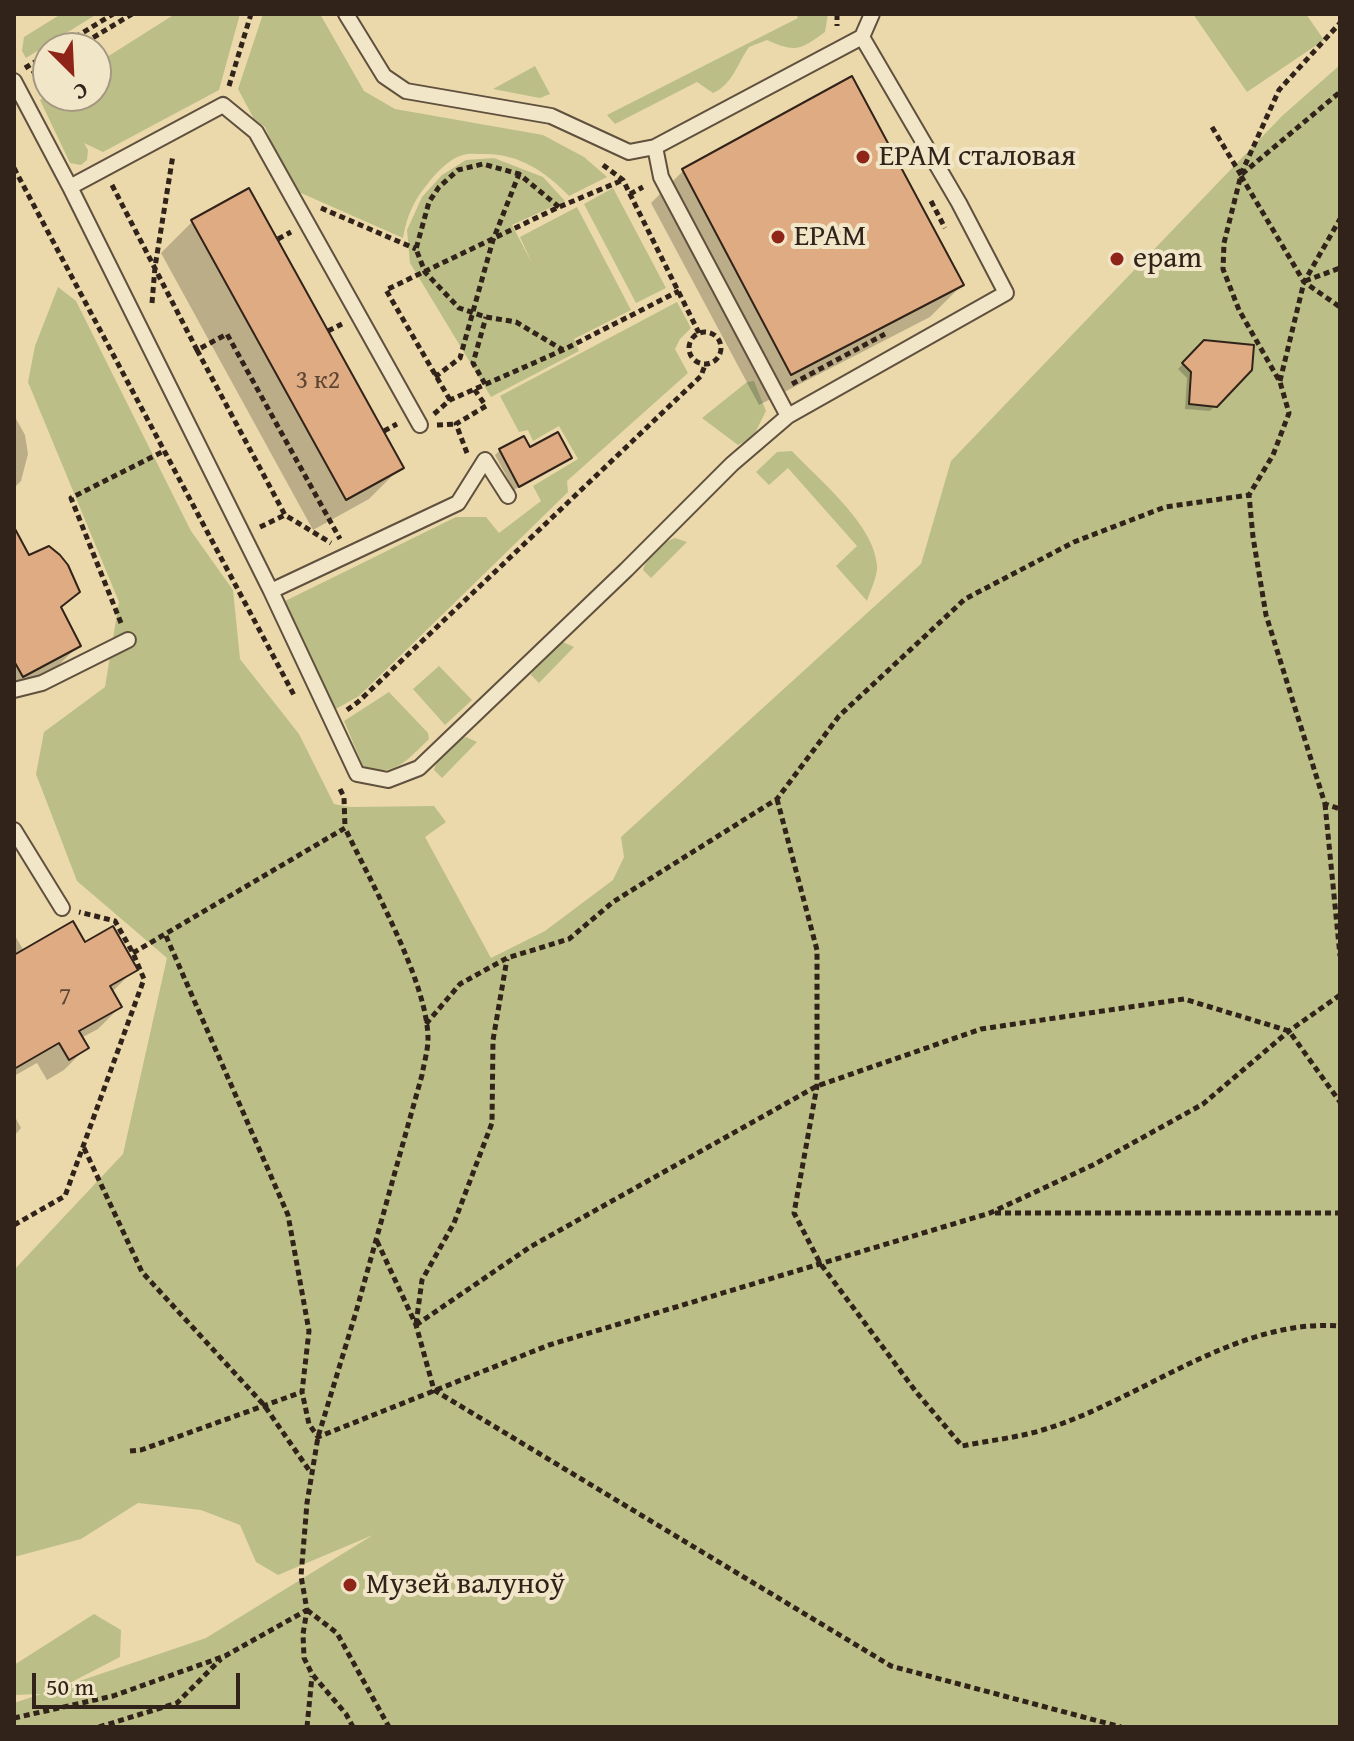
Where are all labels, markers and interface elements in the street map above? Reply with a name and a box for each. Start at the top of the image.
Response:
north arrow [32,32,112,112]
text: С [69,75,93,109]
place label: EPAM сталовая [879,139,1076,175]
marker: EPAM сталовая [854,148,872,166]
place label: EPAM [794,219,866,255]
marker: EPAM [769,228,787,246]
place label: epam [1133,241,1202,277]
marker: epam [1108,250,1126,268]
house number: 3 к2 [296,365,340,397]
house number: 7 [59,981,71,1013]
place label: Музей валуноў [366,1567,565,1603]
marker: Музей валуноў [341,1576,359,1594]
scale bar [36,1657,244,1707]
text: 50 m [46,1669,94,1704]

